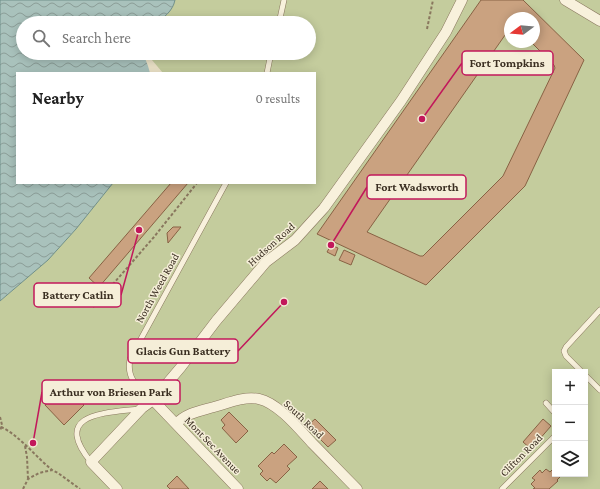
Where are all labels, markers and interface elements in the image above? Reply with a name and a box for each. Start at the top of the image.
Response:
north arrow [504,12,540,48]
search box [16,16,316,60]
icon: search [30,27,52,49]
text: Search here [62,30,131,46]
callout: Fort Tompkins [462,51,553,75]
text: Fort Tompkins [469,56,545,70]
text: Nearby [32,89,84,108]
text: 0 results [255,91,300,106]
callout: Fort Wadsworth [367,175,466,199]
text: Fort Wadsworth [375,180,459,194]
street label: Hudson Road [245,220,297,268]
street label: North Weed Road [133,251,181,325]
callout: Battery Catlin [34,283,121,307]
text: Battery Catlin [42,288,114,302]
callout: Glacis Gun Battery [128,339,238,363]
text: Glacis Gun Battery [136,344,230,358]
map controls [552,369,588,477]
button: + [552,369,588,405]
callout: Arthur von Briesen Park [42,380,180,404]
text: Arthur von Briesen Park [49,385,173,399]
street label: South Road [282,397,326,441]
button: − [552,405,588,441]
street label: Mont Sec Avenue [183,414,244,476]
street label: Clifton Road [497,431,545,479]
button: layers [552,441,588,477]

